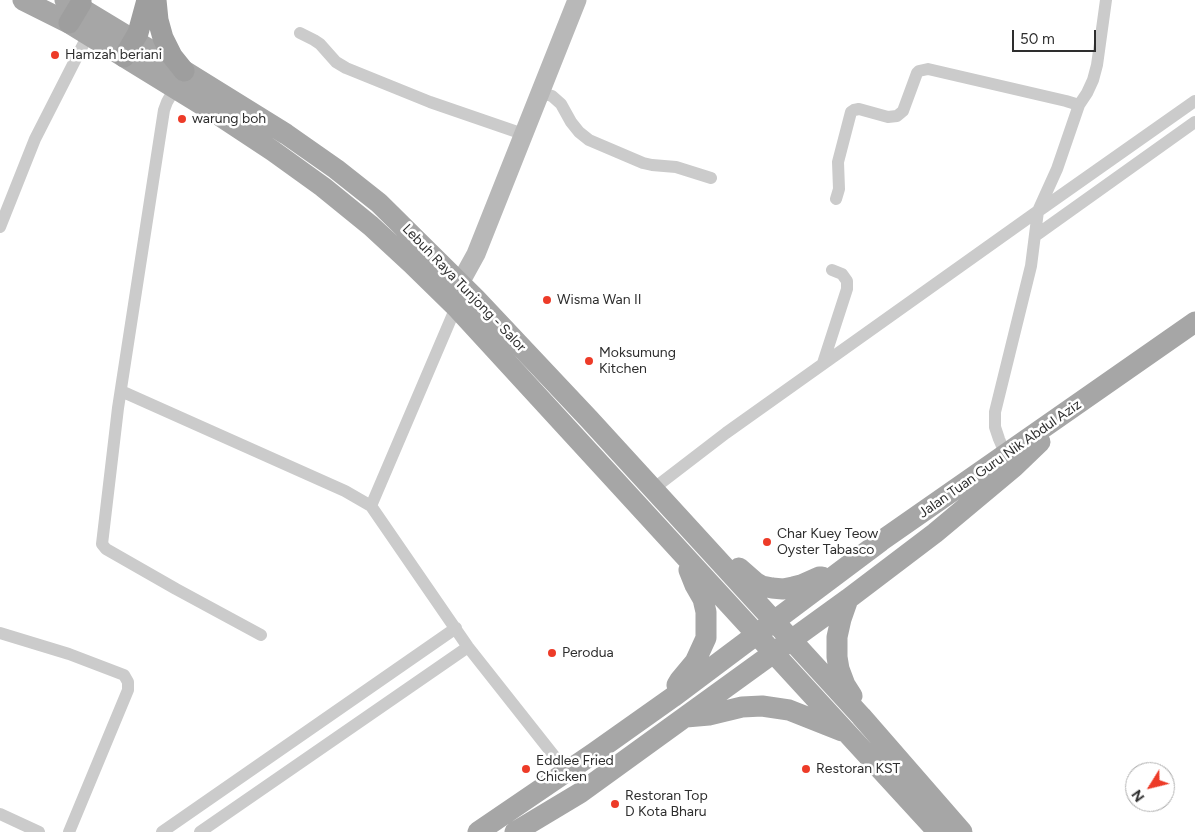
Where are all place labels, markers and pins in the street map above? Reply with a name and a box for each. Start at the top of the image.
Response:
place label: Hamzah beriani [65,47,162,63]
marker: Hamzah beriani [49,49,61,61]
place label: warung boh [192,111,266,127]
marker: warung boh [176,113,188,125]
place label: Wisma Wan II [557,292,642,308]
marker: Wisma Wan II [541,294,553,306]
place label: Moksumung Kitchen [599,345,676,378]
marker: Moksumung Kitchen [583,355,595,367]
place label: Char Kuey Teow Oyster Tabasco [777,526,878,558]
marker: Char Kuey Teow Oyster Tabasco [761,536,773,548]
place label: Perodua [562,645,614,661]
marker: Perodua [546,647,558,659]
place label: Eddlee Fried Chicken [536,753,614,786]
place label: Restoran KST [816,761,900,777]
marker: Eddlee Fried Chicken [520,763,532,775]
marker: Restoran KST [800,763,812,775]
place label: Restoran Top D Kota Bharu [625,788,708,820]
marker: Restoran Top D Kota Bharu [609,798,621,810]

